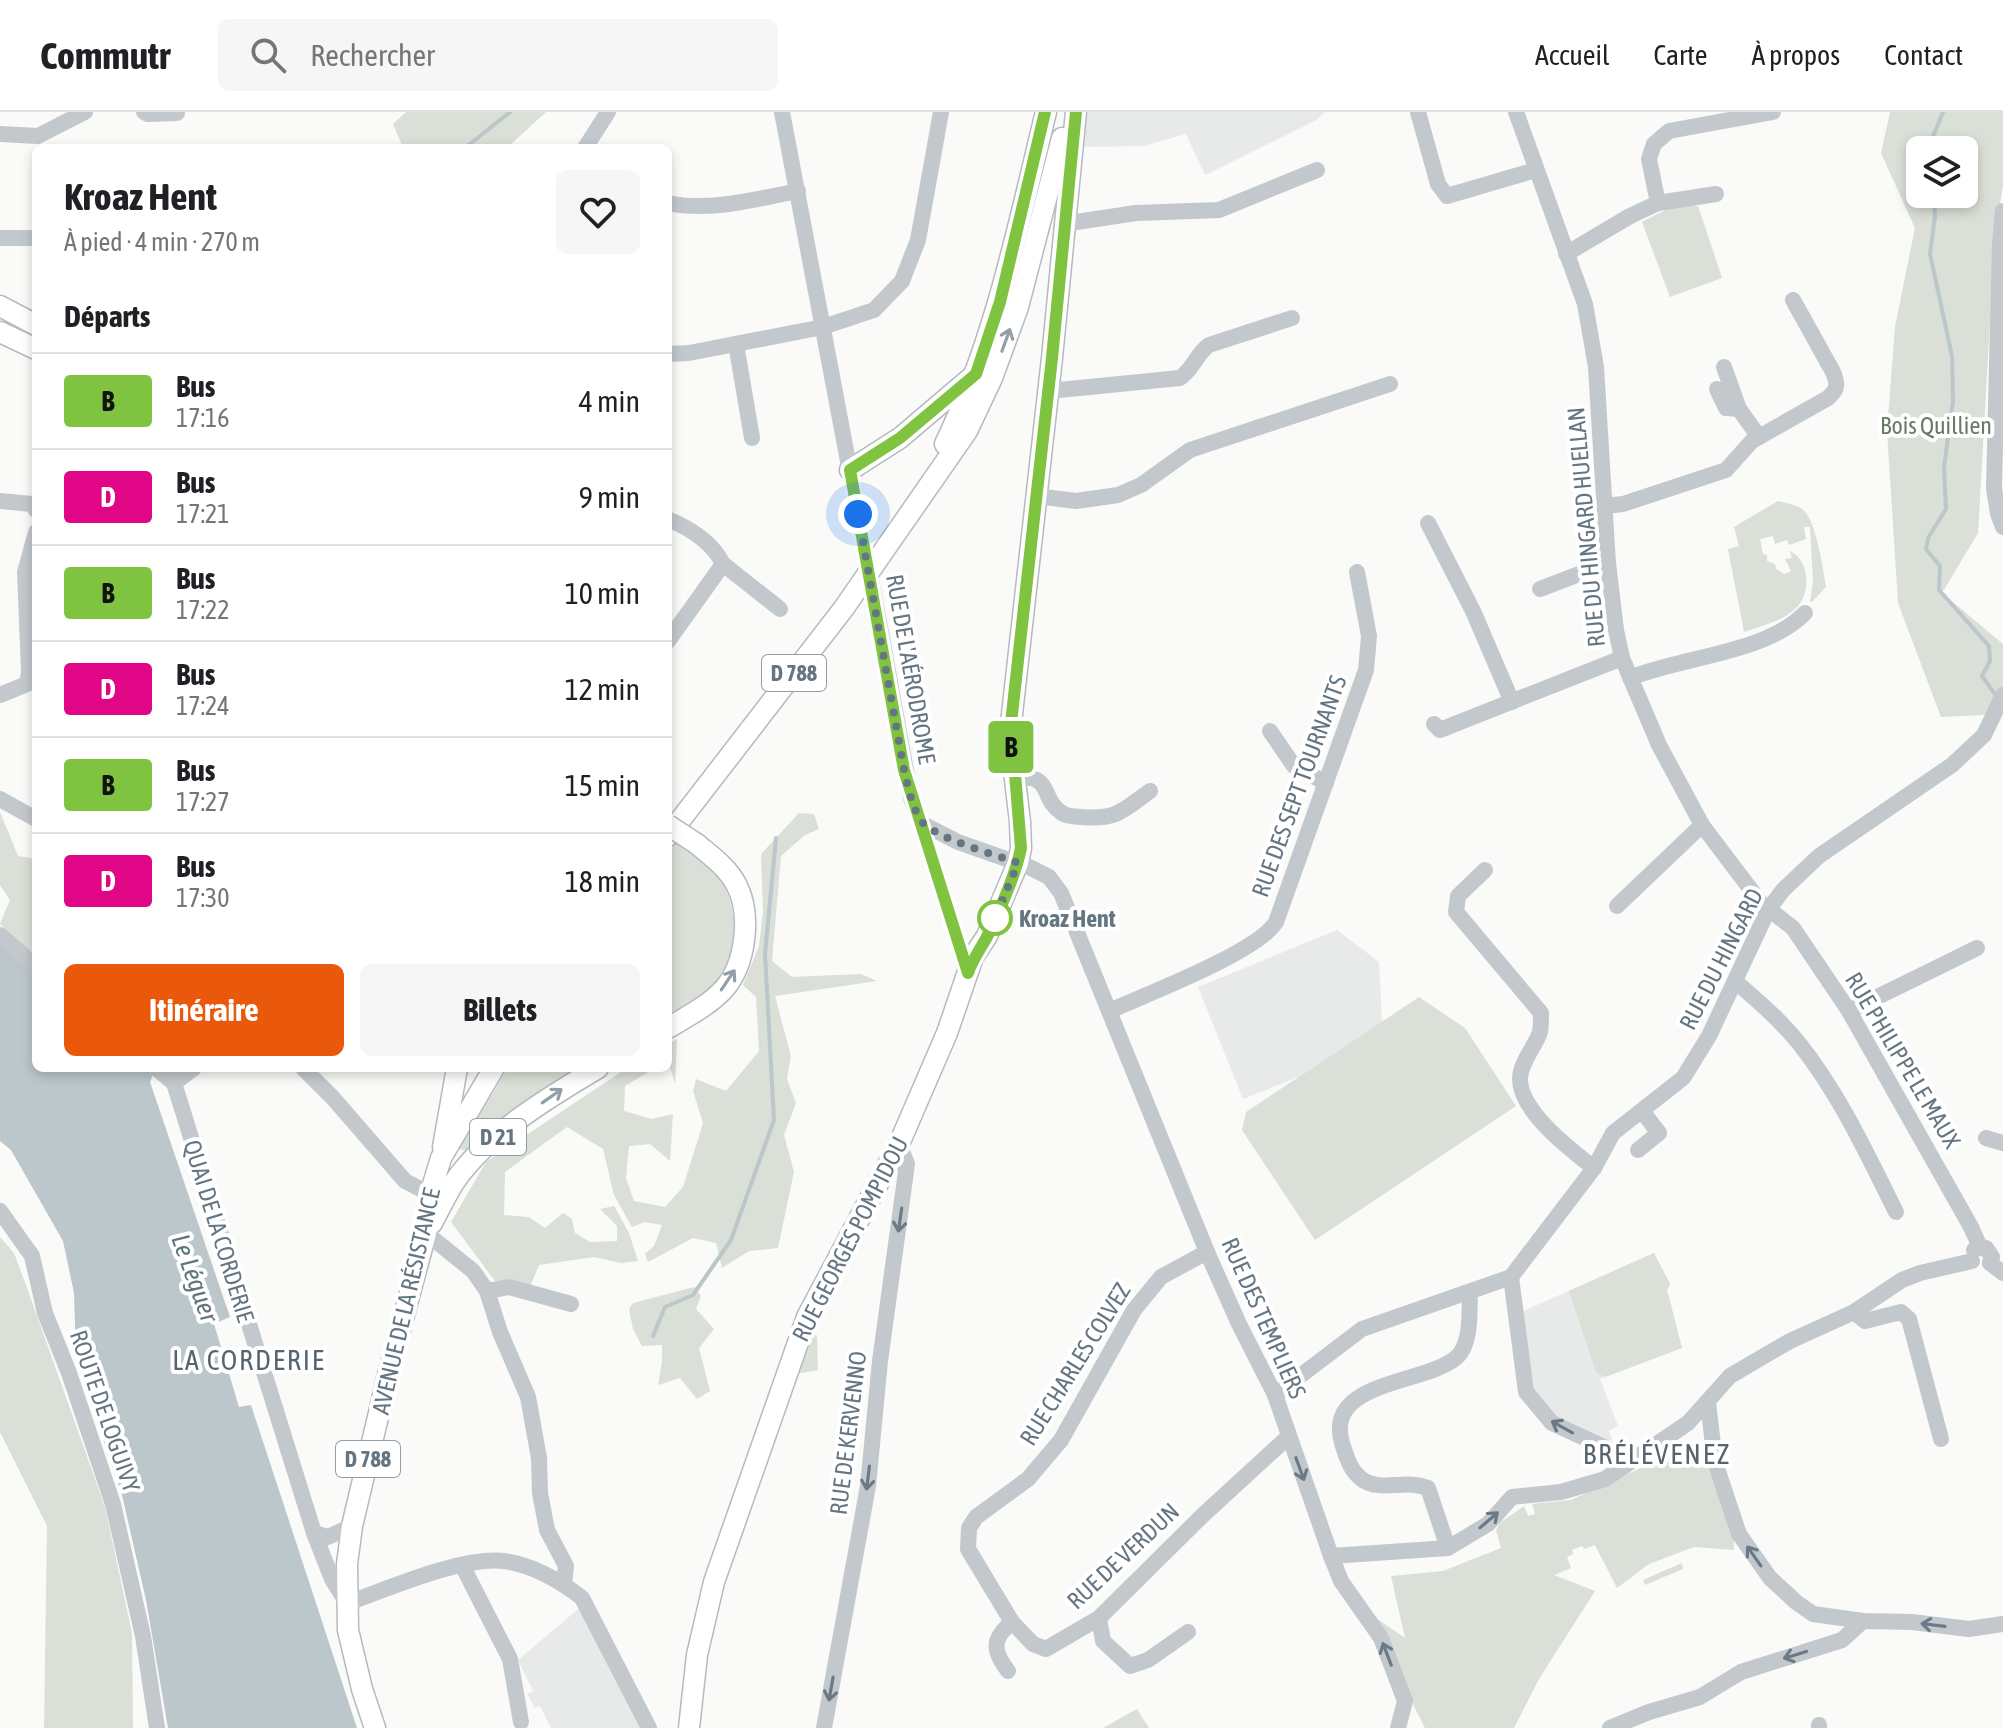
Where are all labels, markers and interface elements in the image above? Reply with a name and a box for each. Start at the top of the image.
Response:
search box [218,19,778,91]
icon: search [246,33,290,77]
text: Commutr [40,34,170,77]
text: Rechercher [310,38,435,72]
text: Accueil [1535,39,1609,71]
text: Carte [1653,39,1708,71]
text: À propos [1752,39,1840,71]
text: Contact [1884,39,1963,71]
map controls [1906,136,1978,208]
button: layers [1906,136,1978,208]
button: heart [556,170,640,254]
text: Kroaz Hent [64,175,217,218]
text: À pied · 4 min · 270 m [64,227,260,257]
text: Départs [64,299,150,333]
one-way arrow [1000,328,1014,353]
text: Bus [176,369,215,403]
text: 4 min [579,384,640,418]
text: B [101,385,115,417]
text: 17:16 [176,403,230,433]
street label: RUE DU HINGARD HUELLAN [1562,406,1610,648]
park label: Bois Quillien [1880,412,1992,439]
text: Bus [176,465,215,499]
text: 9 min [579,480,640,514]
text: D [100,481,116,513]
your location [838,494,878,534]
text: 17:21 [176,499,230,529]
text: Bus [176,561,215,595]
street label: RUE DE L'AÉRODROME [881,572,941,766]
text: 10 min [565,576,640,610]
text: B [101,577,115,609]
text: 17:22 [176,595,230,625]
road number: D 788 [762,655,826,691]
text: Bus [176,657,215,691]
text: 12 min [565,672,640,706]
street label: RUE DES SEPT TOURNANTS [1246,672,1352,900]
text: D [100,673,116,705]
text: 17:24 [176,691,230,721]
line badge: B [985,721,1037,773]
text: B [1004,731,1018,763]
text: Bus [176,753,215,787]
text: 15 min [565,768,640,802]
text: B [101,769,115,801]
text: 17:27 [176,787,230,817]
text: Bus [176,849,215,883]
text: 18 min [565,864,640,898]
text: D [100,865,116,897]
text: 17:30 [176,883,230,913]
street label: RUE DU HINGARD [1674,884,1768,1034]
marker: Kroaz Hent [978,901,1012,935]
place label: Kroaz Hent [1019,905,1116,932]
button: Itinéraire [64,964,344,1056]
button: Billets [360,964,640,1056]
street label: RUE PHILIPPE LE MAUX [1840,968,1966,1153]
one-way arrow [720,970,737,992]
one-way arrow [541,1088,563,1104]
road number: D 21 [470,1119,526,1155]
street label: RUE GEORGES POMPIDOU [787,1132,913,1346]
street label: QUAI DE LA CORDERIE [178,1137,260,1325]
street label: AVENUE DE LA RÉSISTANCE [367,1185,445,1417]
one-way arrow [892,1207,907,1232]
water label: Le Léguer [165,1230,225,1327]
street label: RUE DES TEMPLIERS [1216,1233,1312,1403]
street label: RUE CHARLES COLVEZ [1014,1278,1136,1450]
street label: ROUTE DE LOGUIVY [65,1327,145,1496]
district label: LA CORDERIE [172,1344,326,1376]
street label: RUE DE KERVENNO [825,1350,871,1516]
one-way arrow [1550,1419,1574,1434]
district label: BRÉLÉVENEZ [1583,1438,1731,1470]
road number: D 788 [336,1441,400,1477]
one-way arrow [1294,1456,1308,1481]
one-way arrow [860,1465,875,1490]
street label: RUE DE VERDUN [1062,1498,1184,1614]
one-way arrow [1479,1511,1499,1529]
one-way arrow [1746,1545,1762,1567]
one-way arrow [1921,1617,1946,1632]
one-way arrow [1379,1642,1393,1667]
one-way arrow [1782,1648,1808,1663]
one-way arrow [823,1676,838,1701]

